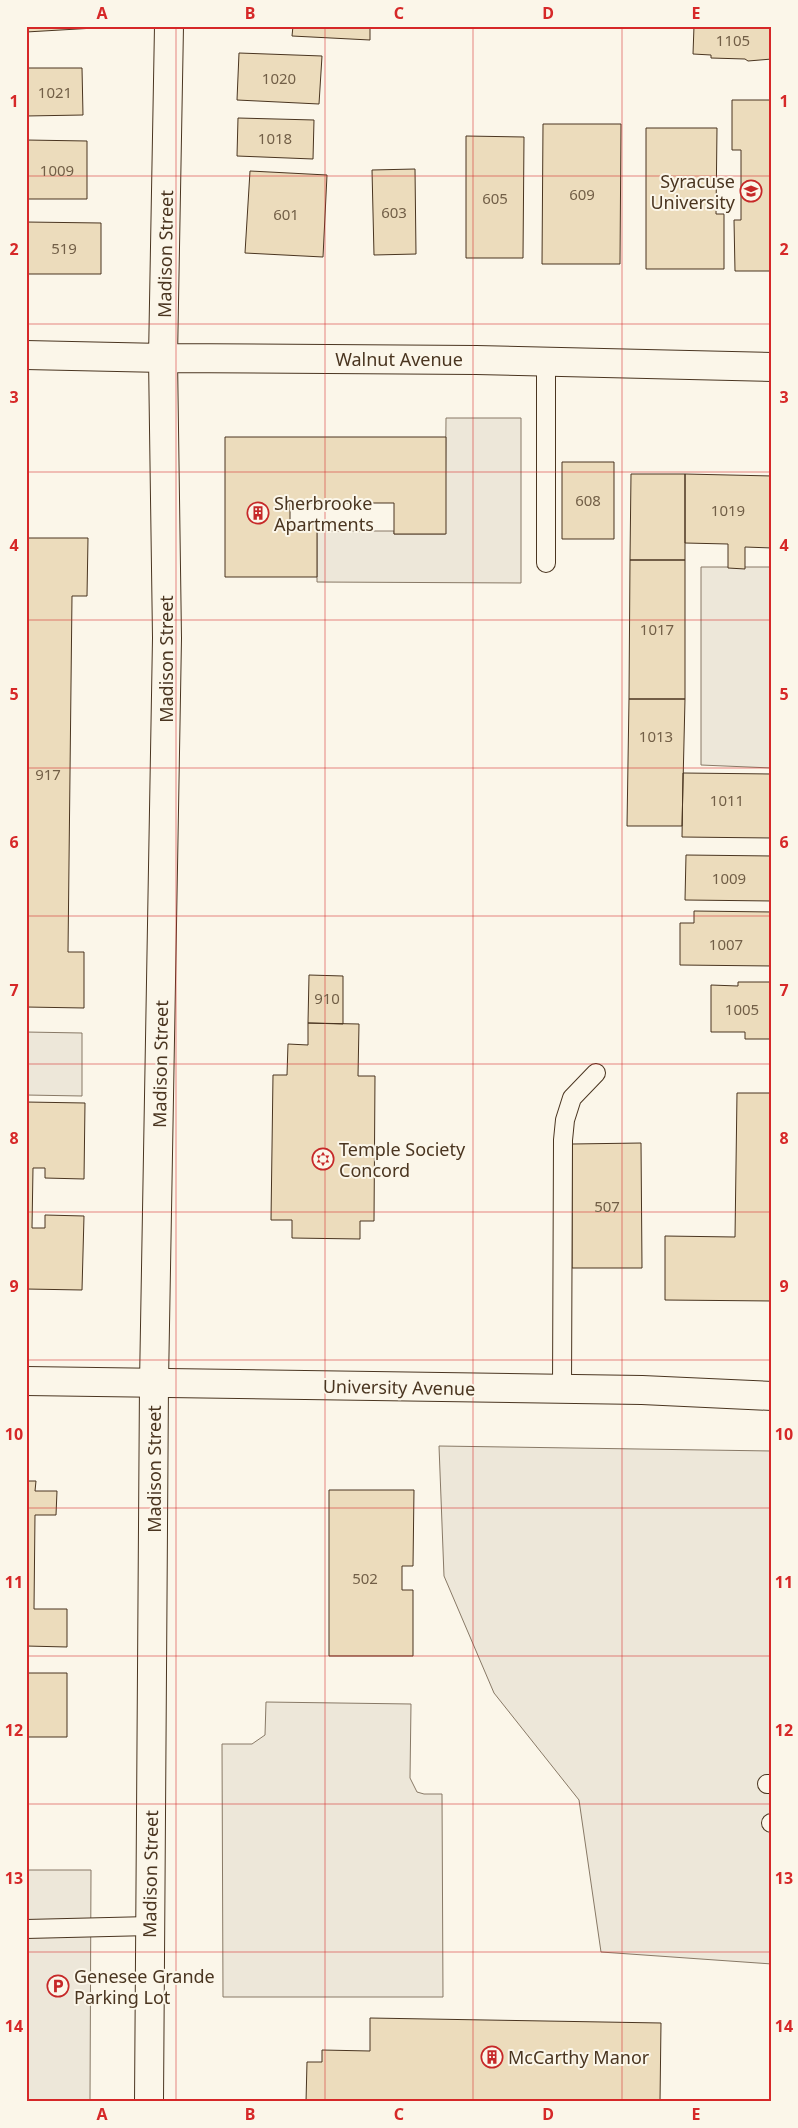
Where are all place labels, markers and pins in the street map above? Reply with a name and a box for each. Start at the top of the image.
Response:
place label: Syracuse University [650,169,736,214]
school or university icon: Syracuse University [739,179,763,203]
place label: Sherbrooke Apartments [274,491,374,536]
building icon: Sherbrooke Apartments [246,501,270,525]
place label: Temple Society Concord [339,1137,466,1182]
synagogue icon: Temple Society Concord [311,1147,335,1171]
place label: Genesee Grande Parking Lot [74,1964,215,2009]
parking icon: Genesee Grande Parking Lot [46,1974,70,1998]
building icon: McCarthy Manor [480,2045,504,2069]
place label: McCarthy Manor [508,2045,650,2069]

